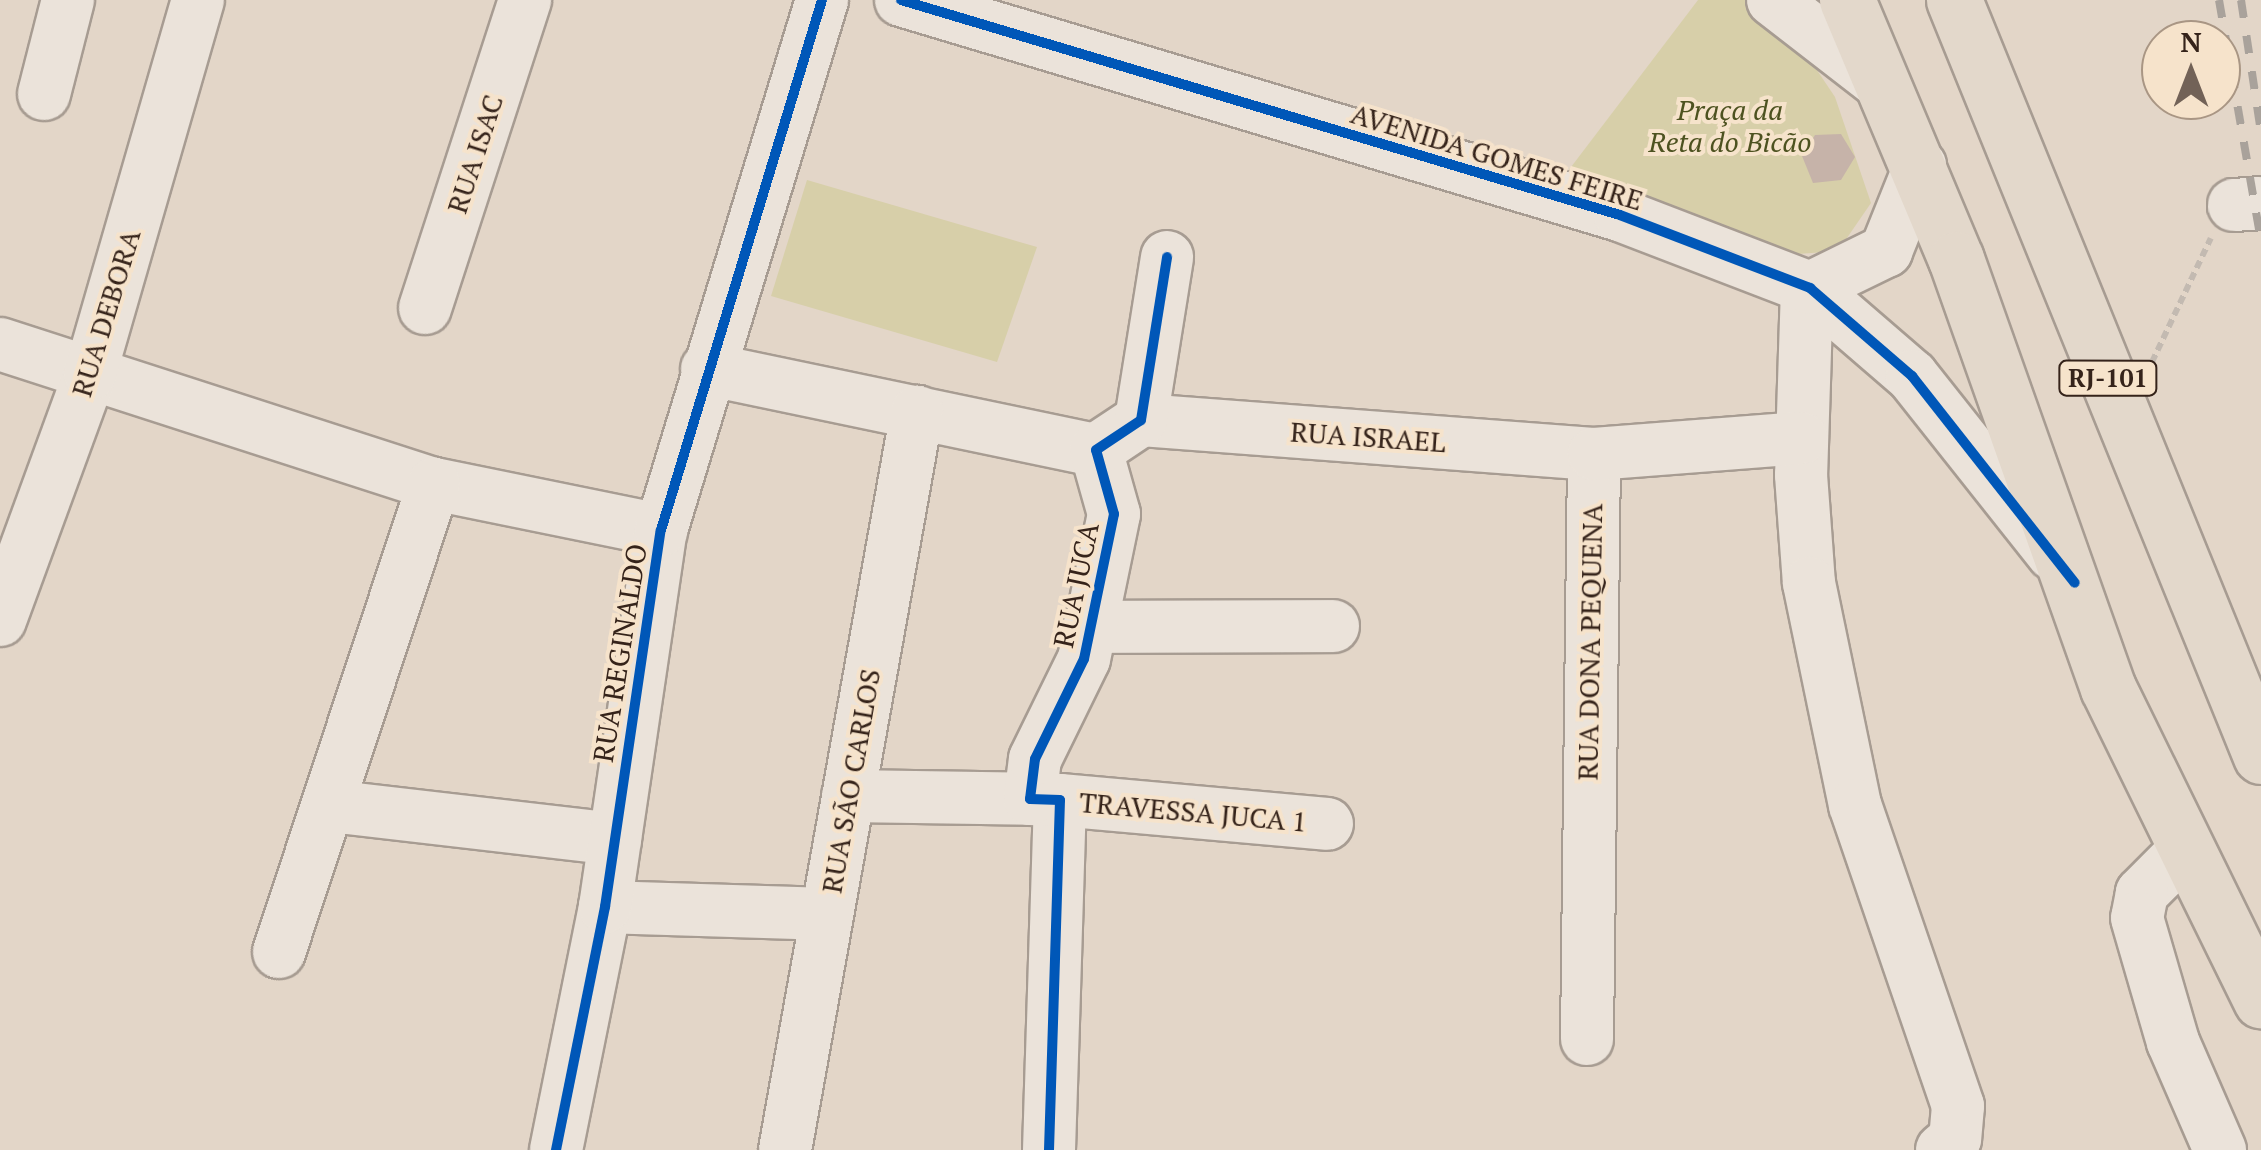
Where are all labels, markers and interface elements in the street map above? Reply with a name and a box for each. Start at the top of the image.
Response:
north arrow [2141,20,2241,120]
text: N [2180,23,2202,60]
street label: RUA ISAC [440,90,510,218]
park label: Praça da Reta do Bicão [1648,93,1812,159]
street label: AVENIDA GOMES FEIRE [1347,96,1647,218]
street label: RUA DEBORA [65,225,147,401]
road number: RJ-101 [2058,358,2158,398]
street label: RUA ISRAEL [1289,415,1447,459]
street label: RUA DONA PEQUENA [1571,503,1609,781]
street label: RUA JUCA [1046,519,1106,651]
street label: RUA REGINALDO [586,541,654,765]
street label: RUA SÃO CARLOS [815,666,887,896]
street label: TRAVESSA JUCA 1 [1077,785,1309,839]

